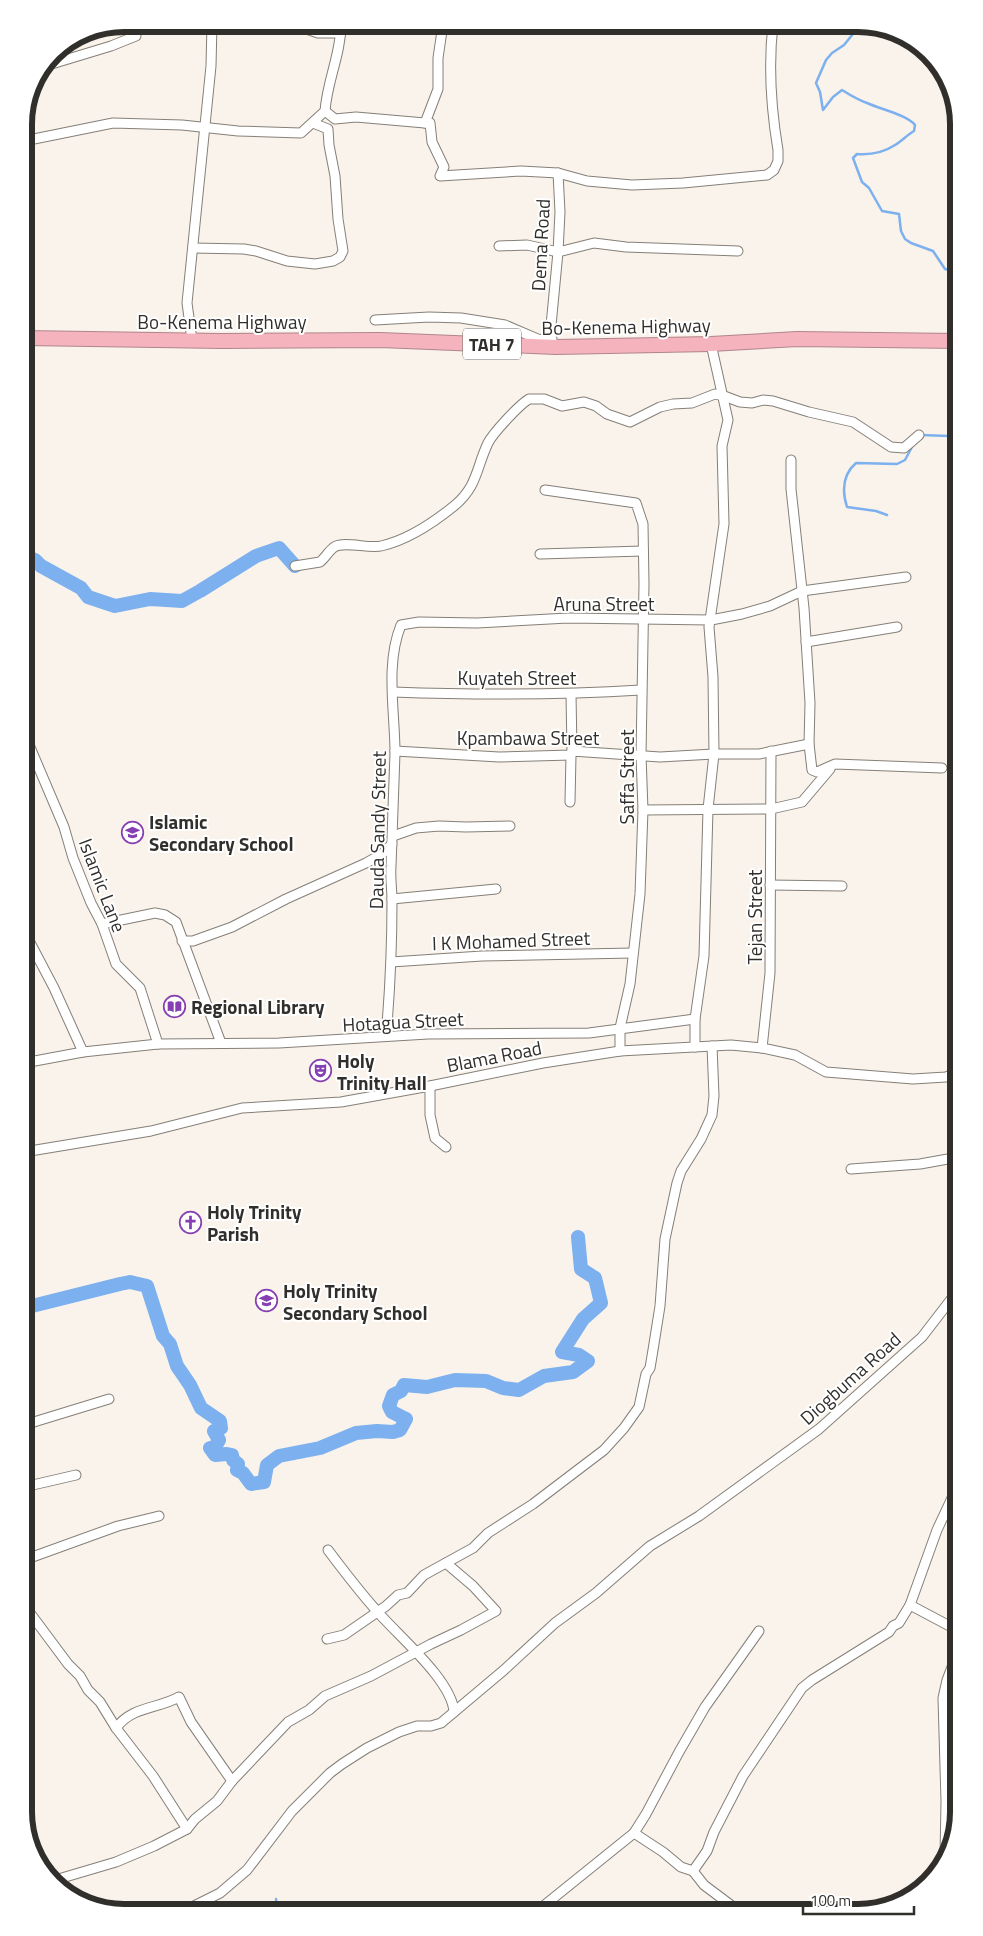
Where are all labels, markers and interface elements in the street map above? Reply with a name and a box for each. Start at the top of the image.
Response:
street label: Dema Road [523,198,557,292]
street label: Bo-Kenema Highway [137,307,307,336]
street label: Bo-Kenema Highway [541,310,711,342]
road number: TAH 7 [463,328,521,359]
street label: Aruna Street [554,589,655,618]
street label: Kuyateh Street [458,663,577,692]
street label: Kpambawa Street [457,723,600,752]
street label: Saffa Street [612,729,641,825]
street label: Dauda Sandy Street [361,750,393,909]
place label: Islamic Secondary School [149,807,294,858]
school or university icon: Islamic Secondary School [121,820,145,844]
street label: Islamic Lane [72,834,134,936]
street label: Tejan Street [740,869,769,964]
street label: I K Mohamed Street [431,923,591,957]
place label: Regional Library [191,992,325,1021]
library icon: Regional Library [163,994,187,1018]
street label: Hotagua Street [342,1003,465,1039]
street label: Blama Road [444,1033,544,1079]
place label: Holy Trinity Hall [337,1046,427,1097]
theatre icon: Holy Trinity Hall [309,1059,333,1083]
place label: Holy Trinity Parish [207,1197,302,1248]
church icon: Holy Trinity Parish [179,1210,203,1234]
place label: Holy Trinity Secondary School [283,1276,428,1327]
school or university icon: Holy Trinity Secondary School [255,1289,279,1313]
street label: Diogbuma Road [793,1325,907,1431]
scale bar [803,1884,914,1916]
text: 100 m [810,1889,851,1912]

